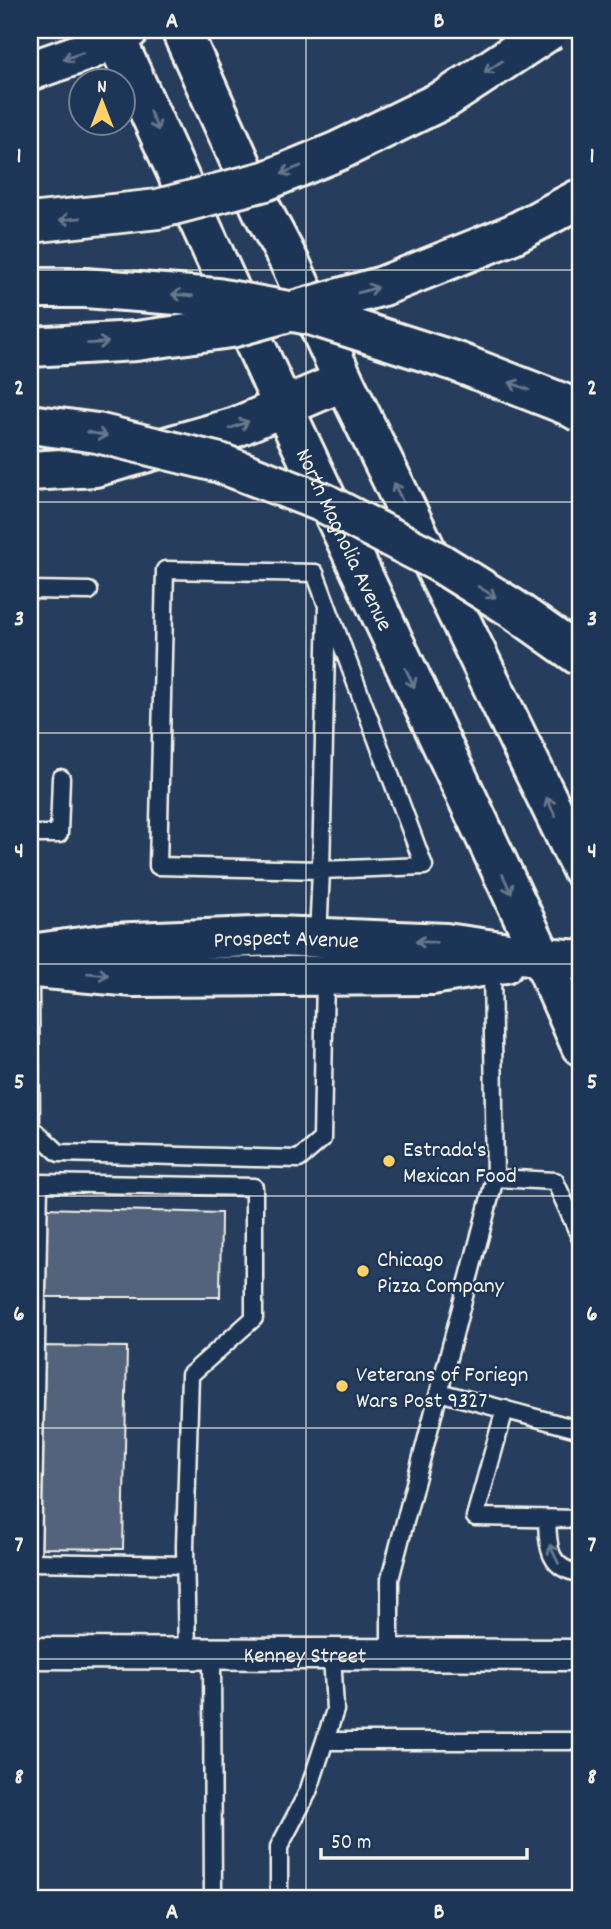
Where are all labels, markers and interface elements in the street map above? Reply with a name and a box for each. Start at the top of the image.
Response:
text: A [166,6,178,39]
text: B [434,6,445,39]
one-way arrow [63,51,85,63]
one-way arrow [484,61,504,75]
north arrow [66,66,136,136]
text: N [97,75,107,102]
one-way arrow [148,110,161,131]
text: 1 [16,141,22,174]
text: 1 [589,141,595,174]
one-way arrow [281,164,302,177]
one-way arrow [59,212,82,225]
one-way arrow [357,282,379,295]
one-way arrow [171,289,194,302]
one-way arrow [86,337,109,350]
text: 2 [14,373,24,406]
text: 2 [587,373,597,406]
one-way arrow [508,378,530,391]
one-way arrow [227,418,249,430]
one-way arrow [85,428,108,441]
street label: North Magnolia Avenue [285,444,399,637]
one-way arrow [391,482,405,503]
one-way arrow [477,585,496,600]
text: 3 [14,604,24,637]
text: 3 [587,604,597,637]
one-way arrow [404,667,417,688]
one-way arrow [544,797,558,818]
text: 4 [14,836,24,869]
text: 4 [587,836,597,869]
one-way arrow [501,873,514,894]
street label: Prospect Avenue [213,923,359,959]
one-way arrow [414,936,437,949]
one-way arrow [86,968,109,981]
text: 5 [14,1067,24,1100]
text: 5 [587,1067,597,1100]
place label: Estrada's Mexican Food [403,1135,517,1194]
marker: Estrada's Mexican Food [381,1153,397,1169]
place label: Chicago Pizza Company [377,1245,505,1304]
marker: Chicago Pizza Company [355,1263,371,1279]
text: 6 [13,1299,25,1332]
text: 6 [586,1299,598,1332]
place label: Veterans of Foriegn Wars Post 9327 [356,1360,528,1419]
marker: Veterans of Foriegn Wars Post 9327 [334,1378,350,1394]
text: 7 [15,1530,24,1563]
text: 7 [588,1530,597,1563]
one-way arrow [547,1544,560,1565]
street label: Kenney Street [244,1641,366,1674]
text: 8 [14,1762,24,1795]
text: 8 [587,1762,597,1795]
scale bar [321,1817,527,1861]
text: 50 m [331,1829,371,1859]
text: A [166,1897,178,1929]
text: B [434,1897,445,1929]

